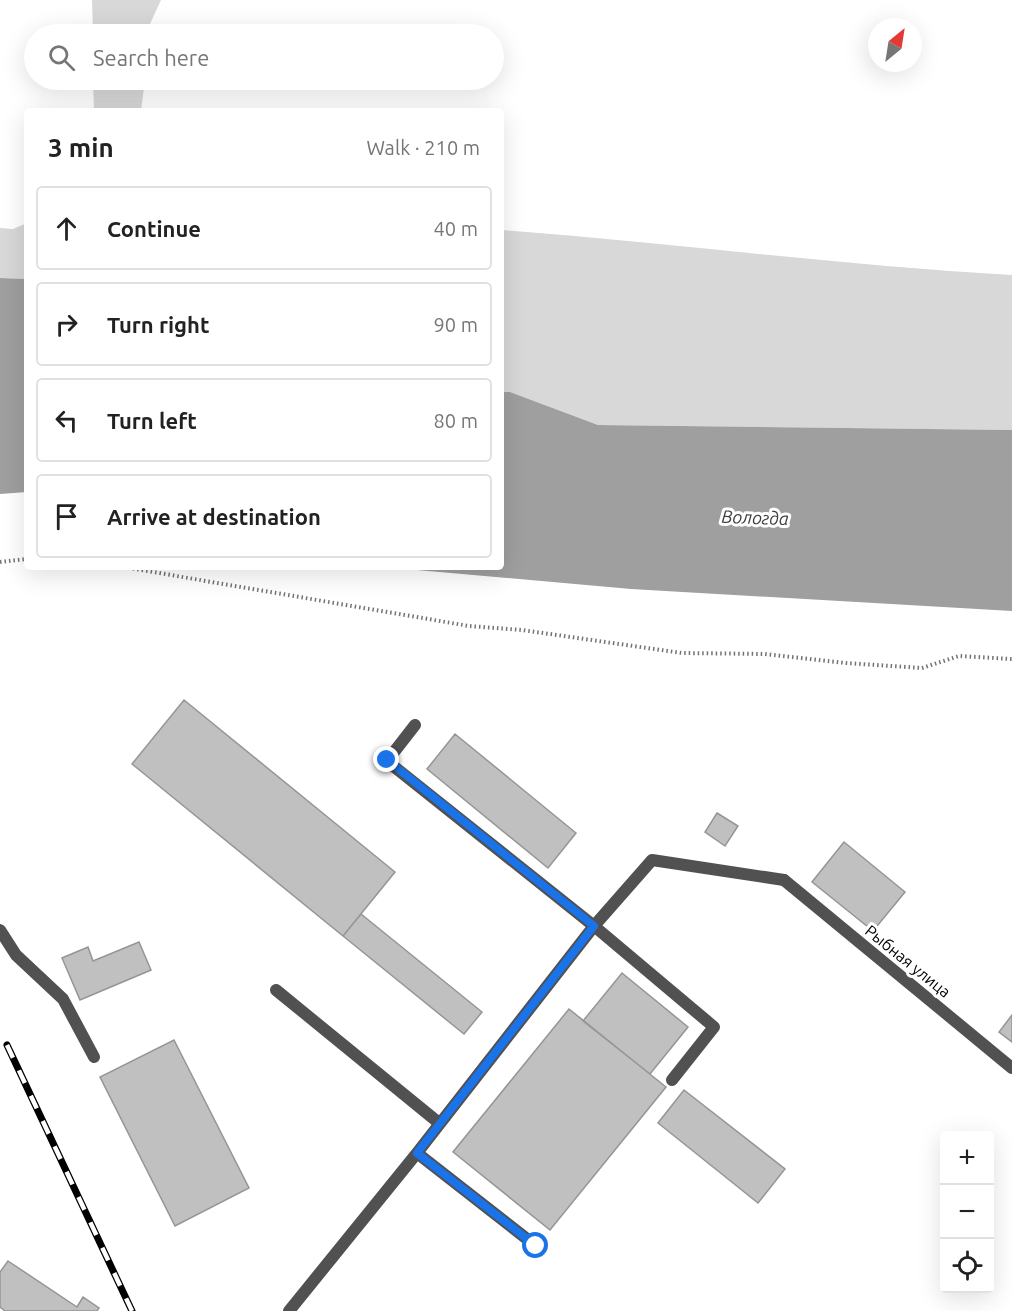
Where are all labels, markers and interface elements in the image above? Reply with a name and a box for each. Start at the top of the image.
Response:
north arrow [868,18,922,72]
search box [24,24,504,90]
icon: search [45,41,78,74]
text: Search here [93,45,209,70]
text: 3 min [48,133,114,162]
text: Walk · 210 m [367,136,480,159]
icon: ahead [50,212,83,245]
text: Continue [107,216,201,241]
text: 40 m [434,217,478,240]
icon: right [50,308,83,341]
text: Turn right [107,312,209,337]
text: 90 m [434,313,478,336]
icon: left [50,404,83,437]
text: Turn left [107,408,197,433]
text: 80 m [434,409,478,432]
icon: arrive [50,500,83,533]
text: Arrive at destination [107,504,321,529]
water label: Вологда [721,506,789,528]
route end [373,746,399,772]
street label: Рыбная улица [862,921,954,1001]
map controls [940,1131,994,1293]
button: + [940,1131,994,1185]
button: − [940,1185,994,1239]
route start [522,1232,548,1258]
button: locate [940,1239,994,1293]

